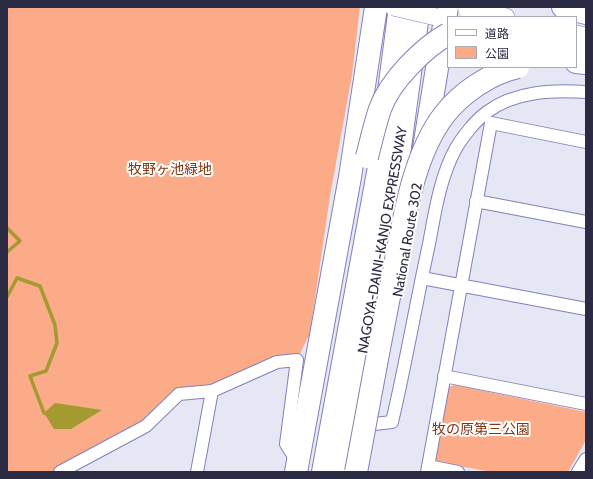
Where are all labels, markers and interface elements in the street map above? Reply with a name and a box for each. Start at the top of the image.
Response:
legend [447,16,577,68]
text: 道路 [485,26,509,41]
text: 公園 [485,46,509,61]
street label: NAGOYA-DAINI-KANJO EXPRESSWAY [355,125,411,355]
park label: 牧野ヶ池緑地 [128,162,212,178]
street label: National Route 302 [390,182,426,298]
park label: 牧の原第三公園 [432,422,530,438]

